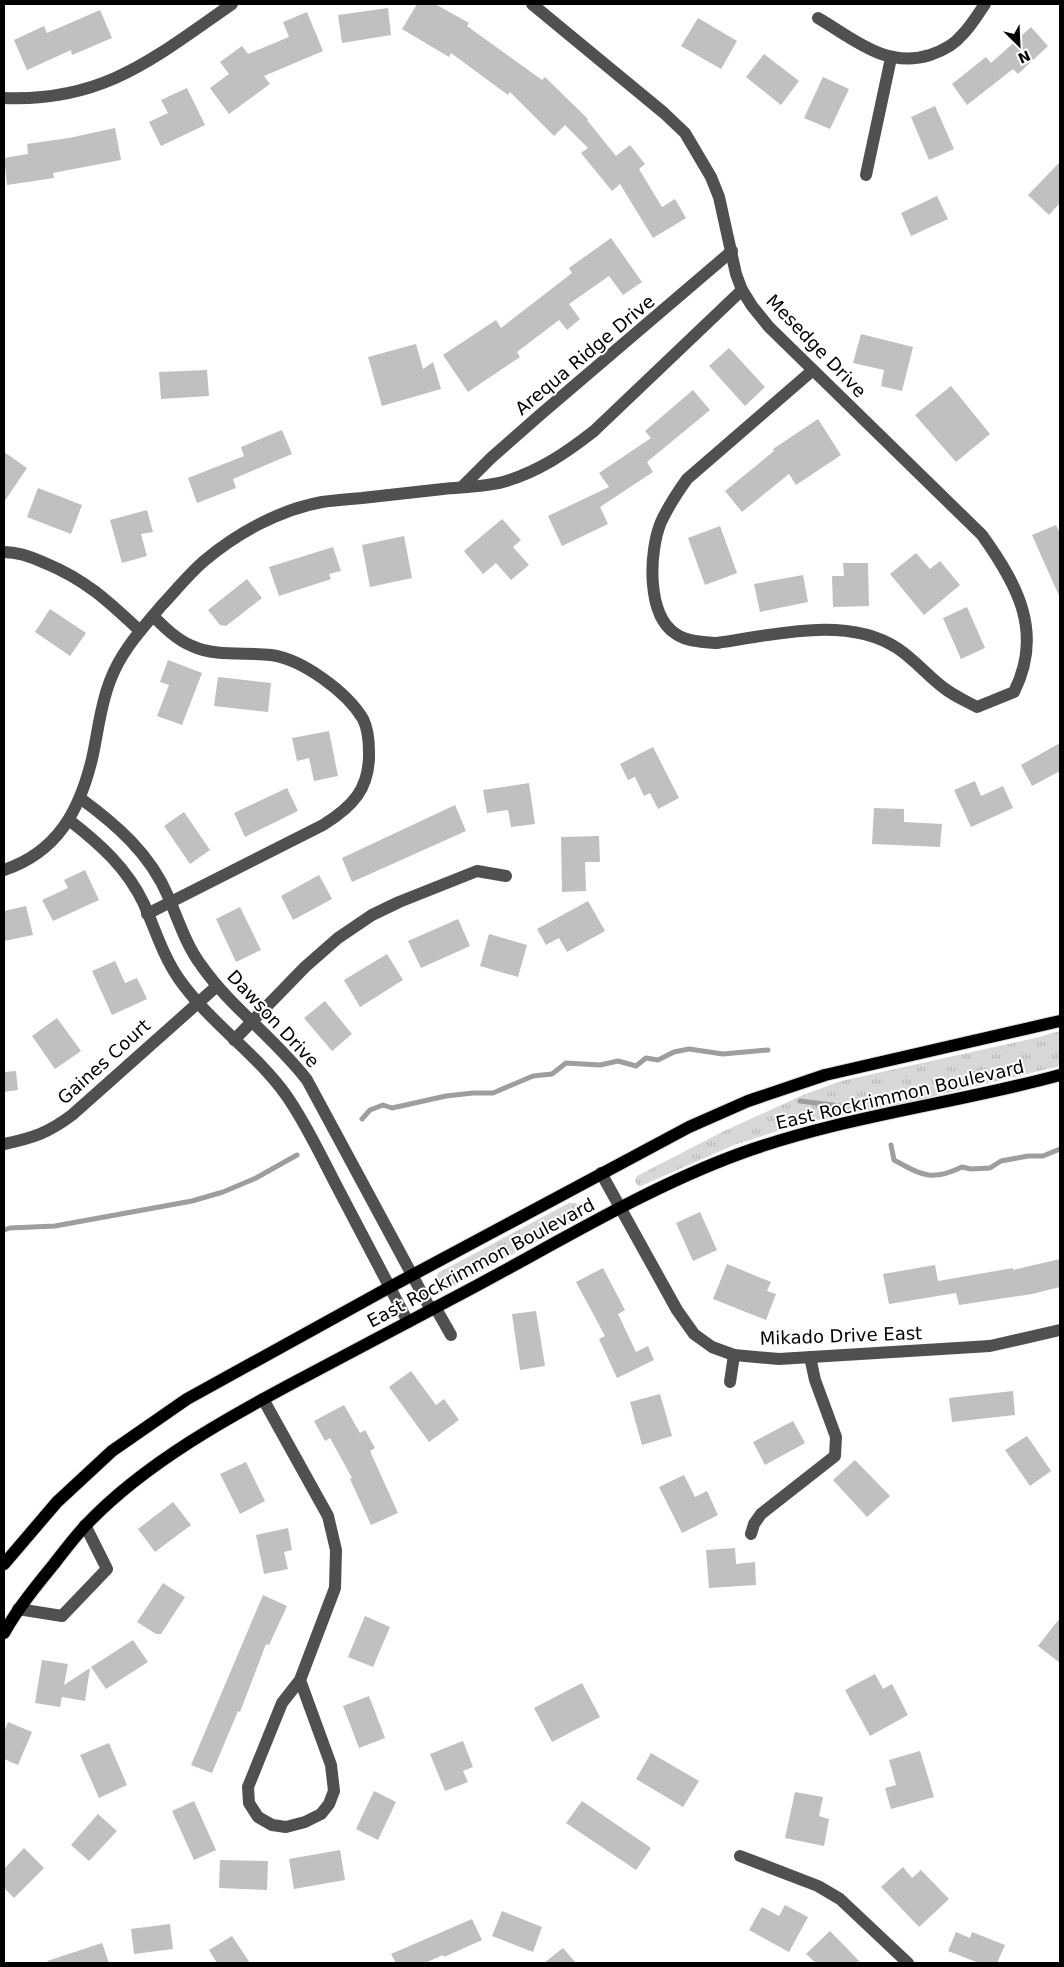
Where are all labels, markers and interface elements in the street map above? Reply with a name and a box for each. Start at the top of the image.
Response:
north arrow [994,20,1044,70]
text: N [1016,47,1033,67]
street label: Arequa Ridge Drive [511,290,659,419]
street label: Mesedge Drive [762,290,871,401]
street label: Dawson Drive [223,966,324,1072]
street label: Gaines Court [53,1015,154,1109]
street label: East Rockrimmon Boulevard [774,1056,1026,1133]
street label: East Rockrimmon Boulevard [364,1194,598,1332]
street label: Mikado Drive East [759,1322,922,1349]

